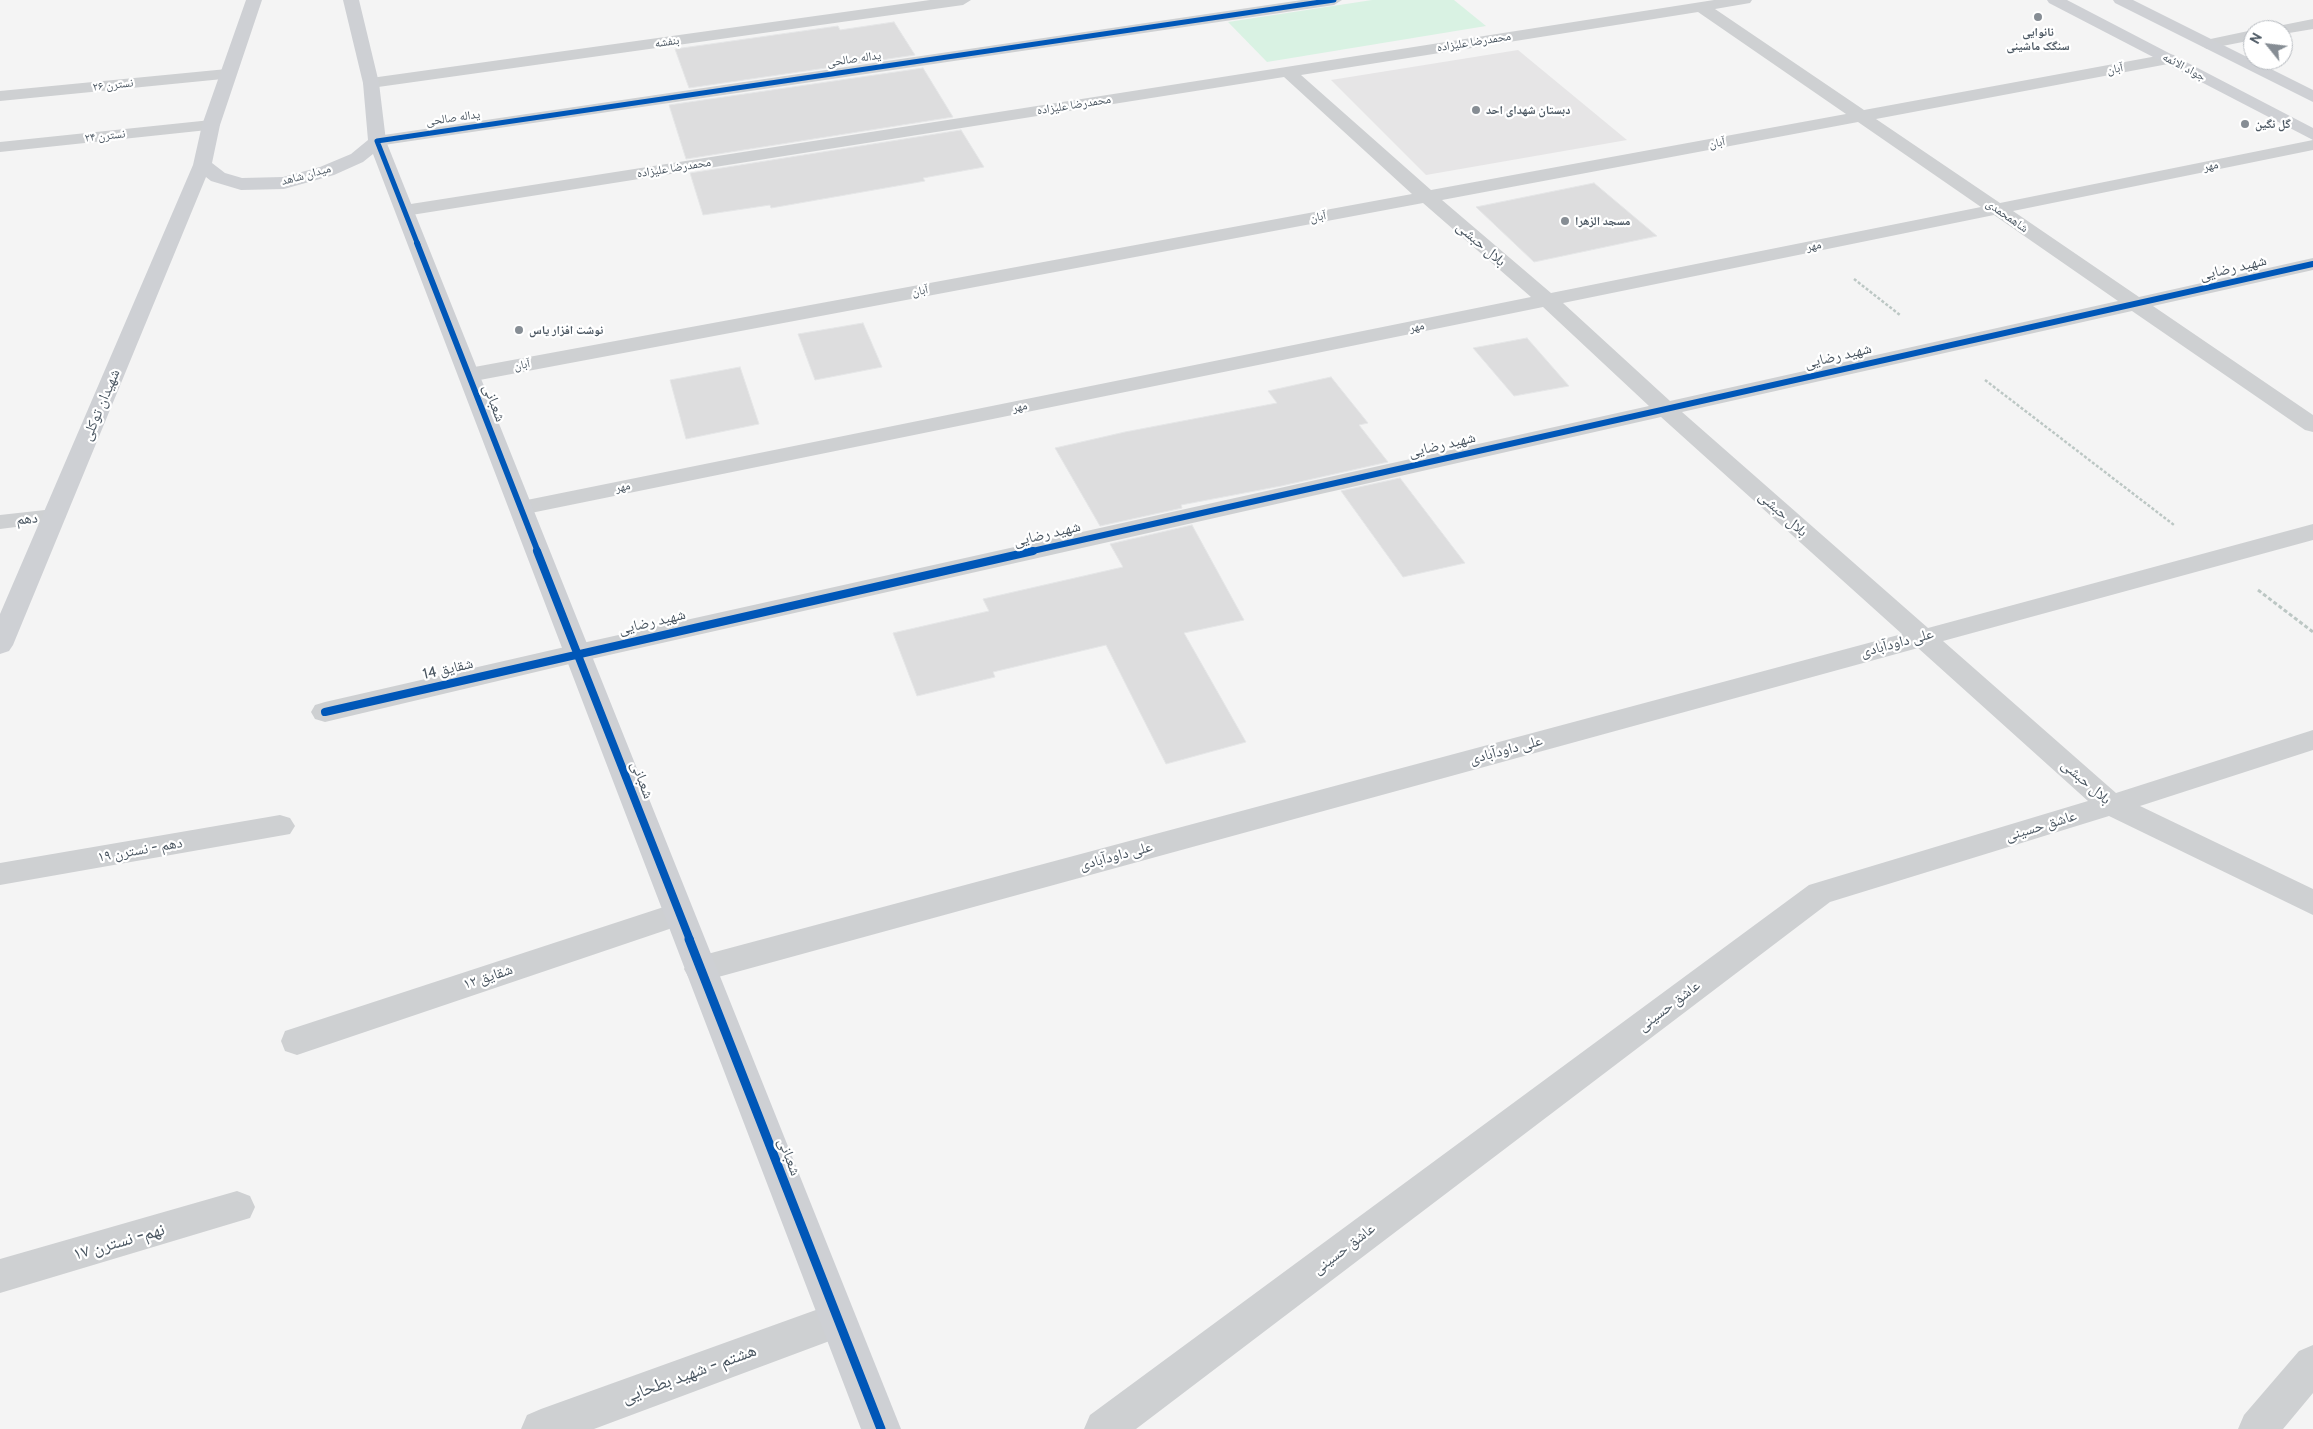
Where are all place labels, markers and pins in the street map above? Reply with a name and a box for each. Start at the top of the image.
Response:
marker: نانوایی سنگک ماشینی [2032,11,2044,23]
place label: نانوایی سنگک ماشینی [2006,25,2070,53]
place label: دبستان شهدای احد [1486,103,1570,117]
marker: دبستان شهدای احد [1470,104,1482,116]
place label: گل نگین [2255,117,2291,131]
marker: گل نگین [2239,118,2251,130]
place label: مسجد الزهرا [1575,214,1631,228]
marker: مسجد الزهرا [1559,215,1571,227]
place label: نوشت افزار یاس [529,323,603,337]
marker: نوشت افزار یاس [513,324,525,336]

